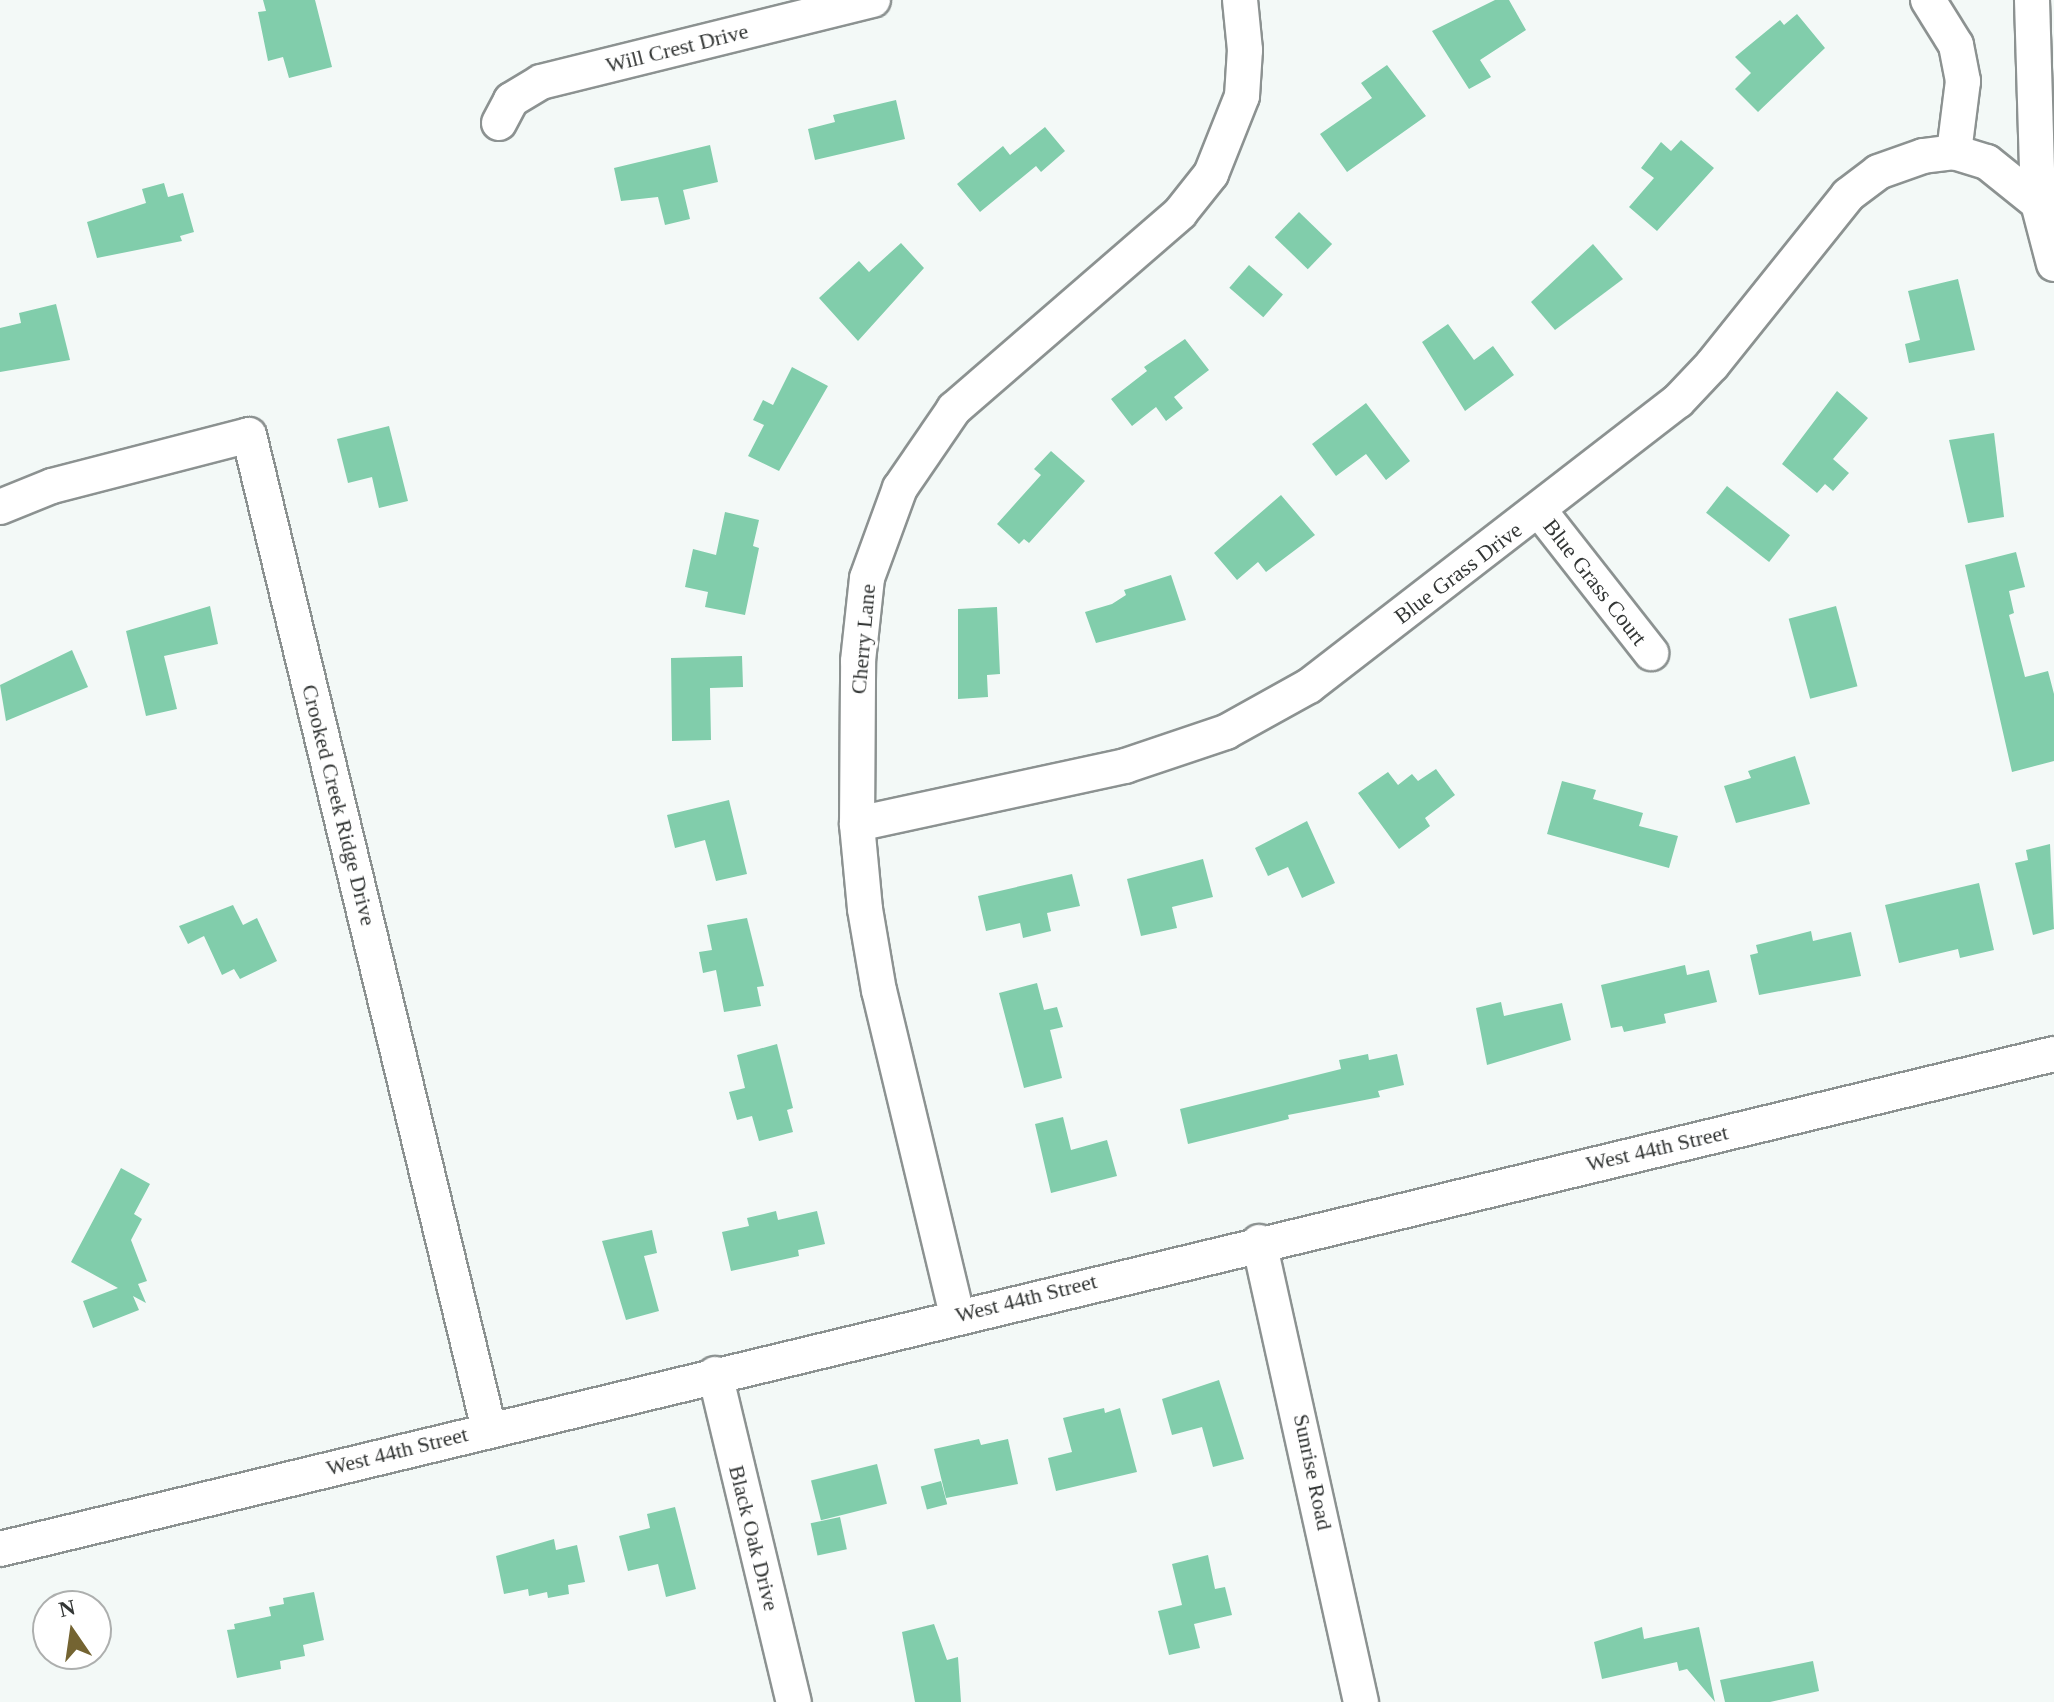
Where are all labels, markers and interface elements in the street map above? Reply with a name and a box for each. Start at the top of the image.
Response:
street label: Will Crest Drive [603,18,751,78]
street label: Blue Grass Court [1538,514,1652,650]
street label: Blue Grass Drive [1389,516,1527,630]
street label: Cherry Lane [845,583,881,695]
street label: Crooked Creek Ridge Drive [296,682,382,928]
street label: West 44th Street [1583,1119,1731,1177]
street label: West 44th Street [953,1268,1099,1328]
street label: Sunrise Road [1288,1412,1338,1532]
street label: West 44th Street [324,1421,470,1481]
street label: Black Oak Drive [723,1462,785,1614]
north arrow [32,1590,112,1670]
text: N [56,1594,77,1622]

